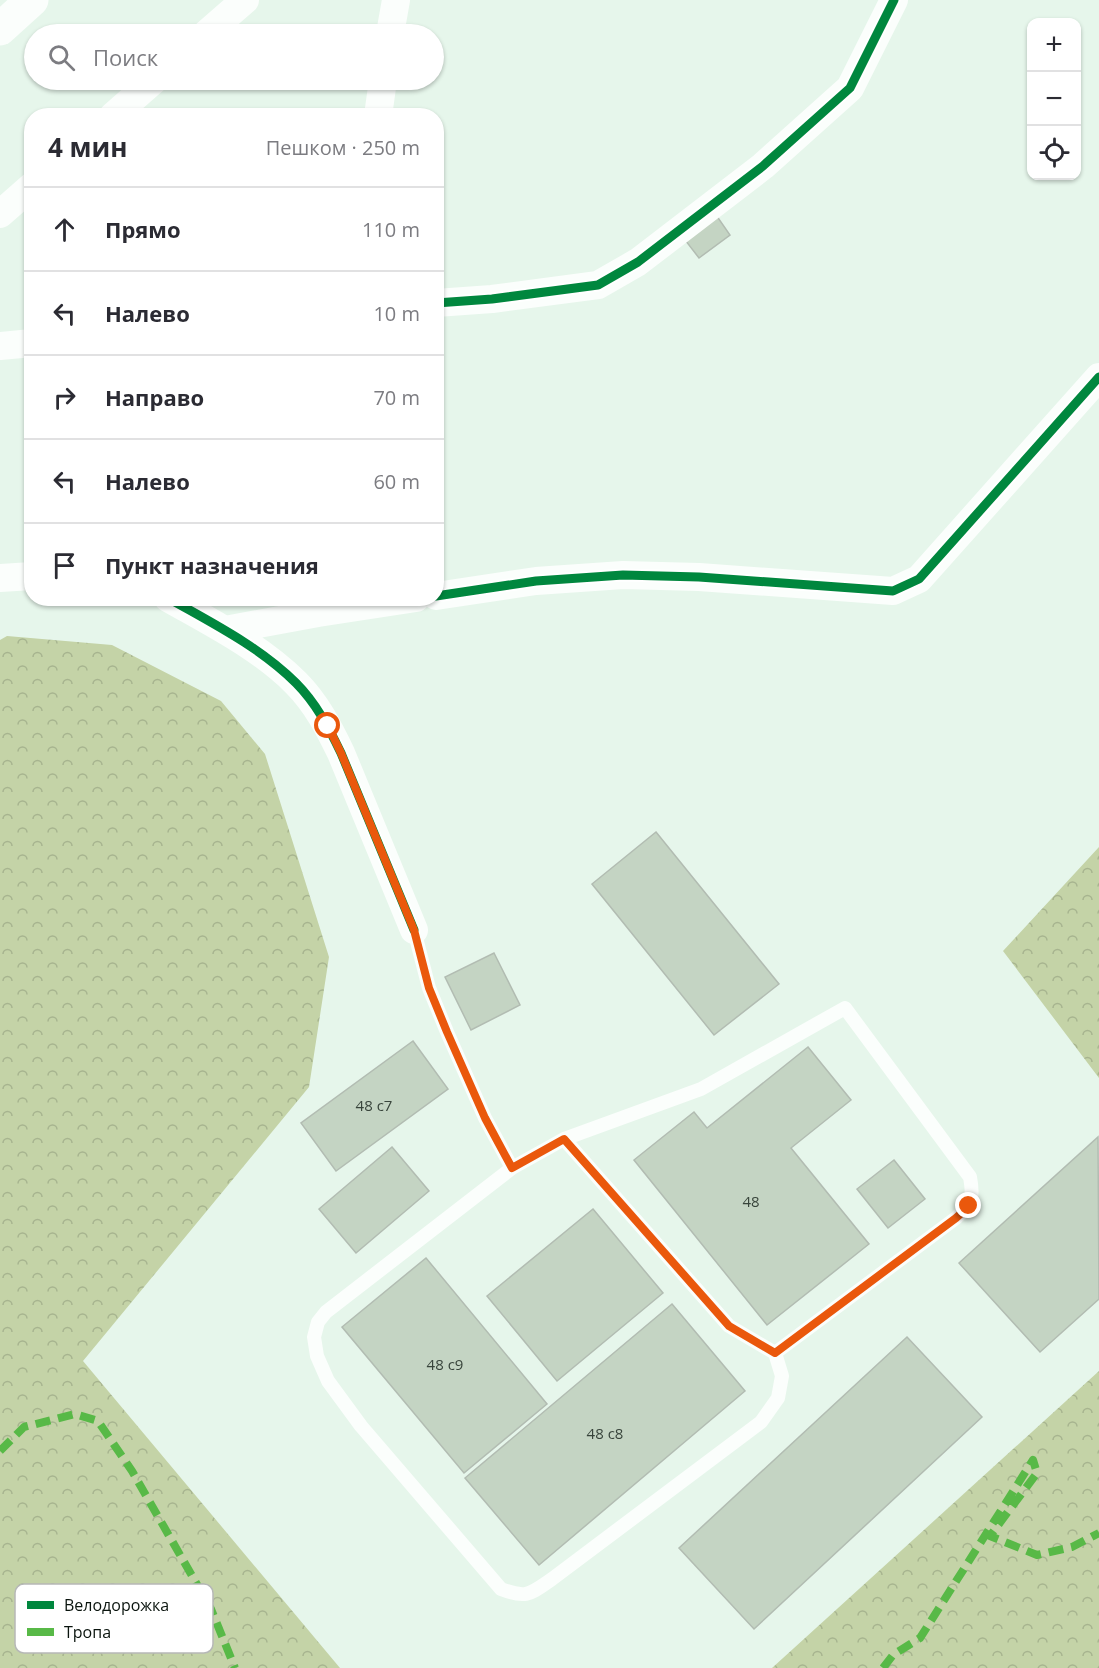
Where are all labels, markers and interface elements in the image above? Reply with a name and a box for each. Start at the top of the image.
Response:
map controls [1027,18,1081,180]
button: + [1027,18,1081,72]
search box [24,24,444,90]
icon: search [45,41,78,74]
text: Поиск [93,42,158,72]
button: − [1027,72,1081,126]
button: locate [1027,126,1081,180]
text: 4 мин [48,129,128,165]
text: Пешком · 250 m [266,134,420,161]
icon: ahead [48,213,81,246]
text: Прямо [105,214,181,244]
text: 110 m [362,216,420,243]
icon: left [48,297,81,330]
text: Налево [105,298,190,328]
text: 10 m [373,300,420,327]
icon: right [48,381,81,414]
text: Направо [105,382,204,412]
text: 70 m [373,384,420,411]
icon: left [48,465,81,498]
text: Налево [105,466,190,496]
text: 60 m [373,468,420,495]
icon: arrive [48,549,81,582]
text: Пункт назначения [105,550,319,580]
route start [314,712,340,738]
house number: 48 с7 [356,1095,392,1115]
house number: 48 [742,1191,760,1211]
route end [955,1192,981,1218]
house number: 48 с9 [427,1354,463,1374]
house number: 48 с8 [587,1423,623,1443]
legend [15,1584,213,1653]
text: Велодорожка [64,1594,169,1616]
text: Тропа [64,1621,111,1643]

